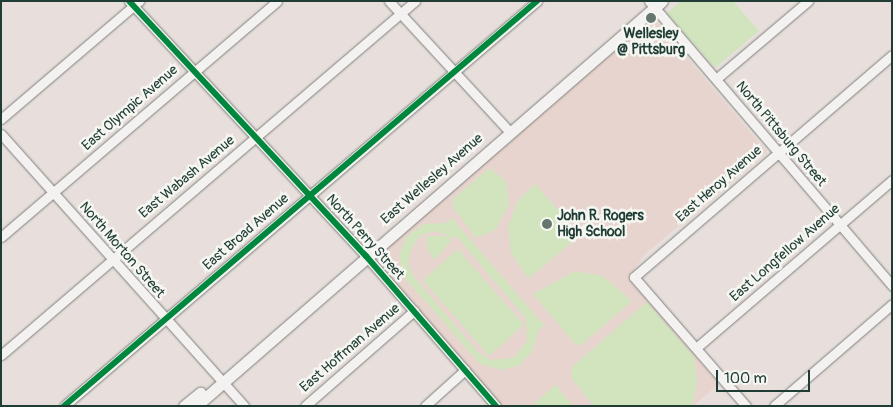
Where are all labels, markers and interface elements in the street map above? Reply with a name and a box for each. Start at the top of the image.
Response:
marker: Wellesley @ Pittsburg [645,12,657,24]
place label: Wellesley @ Pittsburg [617,26,685,58]
street label: East Olympic Avenue [79,62,181,154]
street label: North Pittsburg Street [732,78,830,190]
street label: East Wellesley Avenue [378,130,486,228]
street label: East Wabash Avenue [136,132,238,222]
street label: East Heroy Avenue [673,142,765,226]
street label: East Broad Avenue [200,190,292,274]
street label: North Perry Street [322,191,408,283]
street label: North Morton Street [76,199,168,301]
street label: East Longfellow Avenue [727,201,843,305]
place label: John R. Rogers High School [557,208,644,240]
marker: John R. Rogers High School [541,218,553,230]
street label: East Hoffman Avenue [297,300,403,396]
scale bar [718,360,812,392]
text: 100 m [724,369,767,388]

